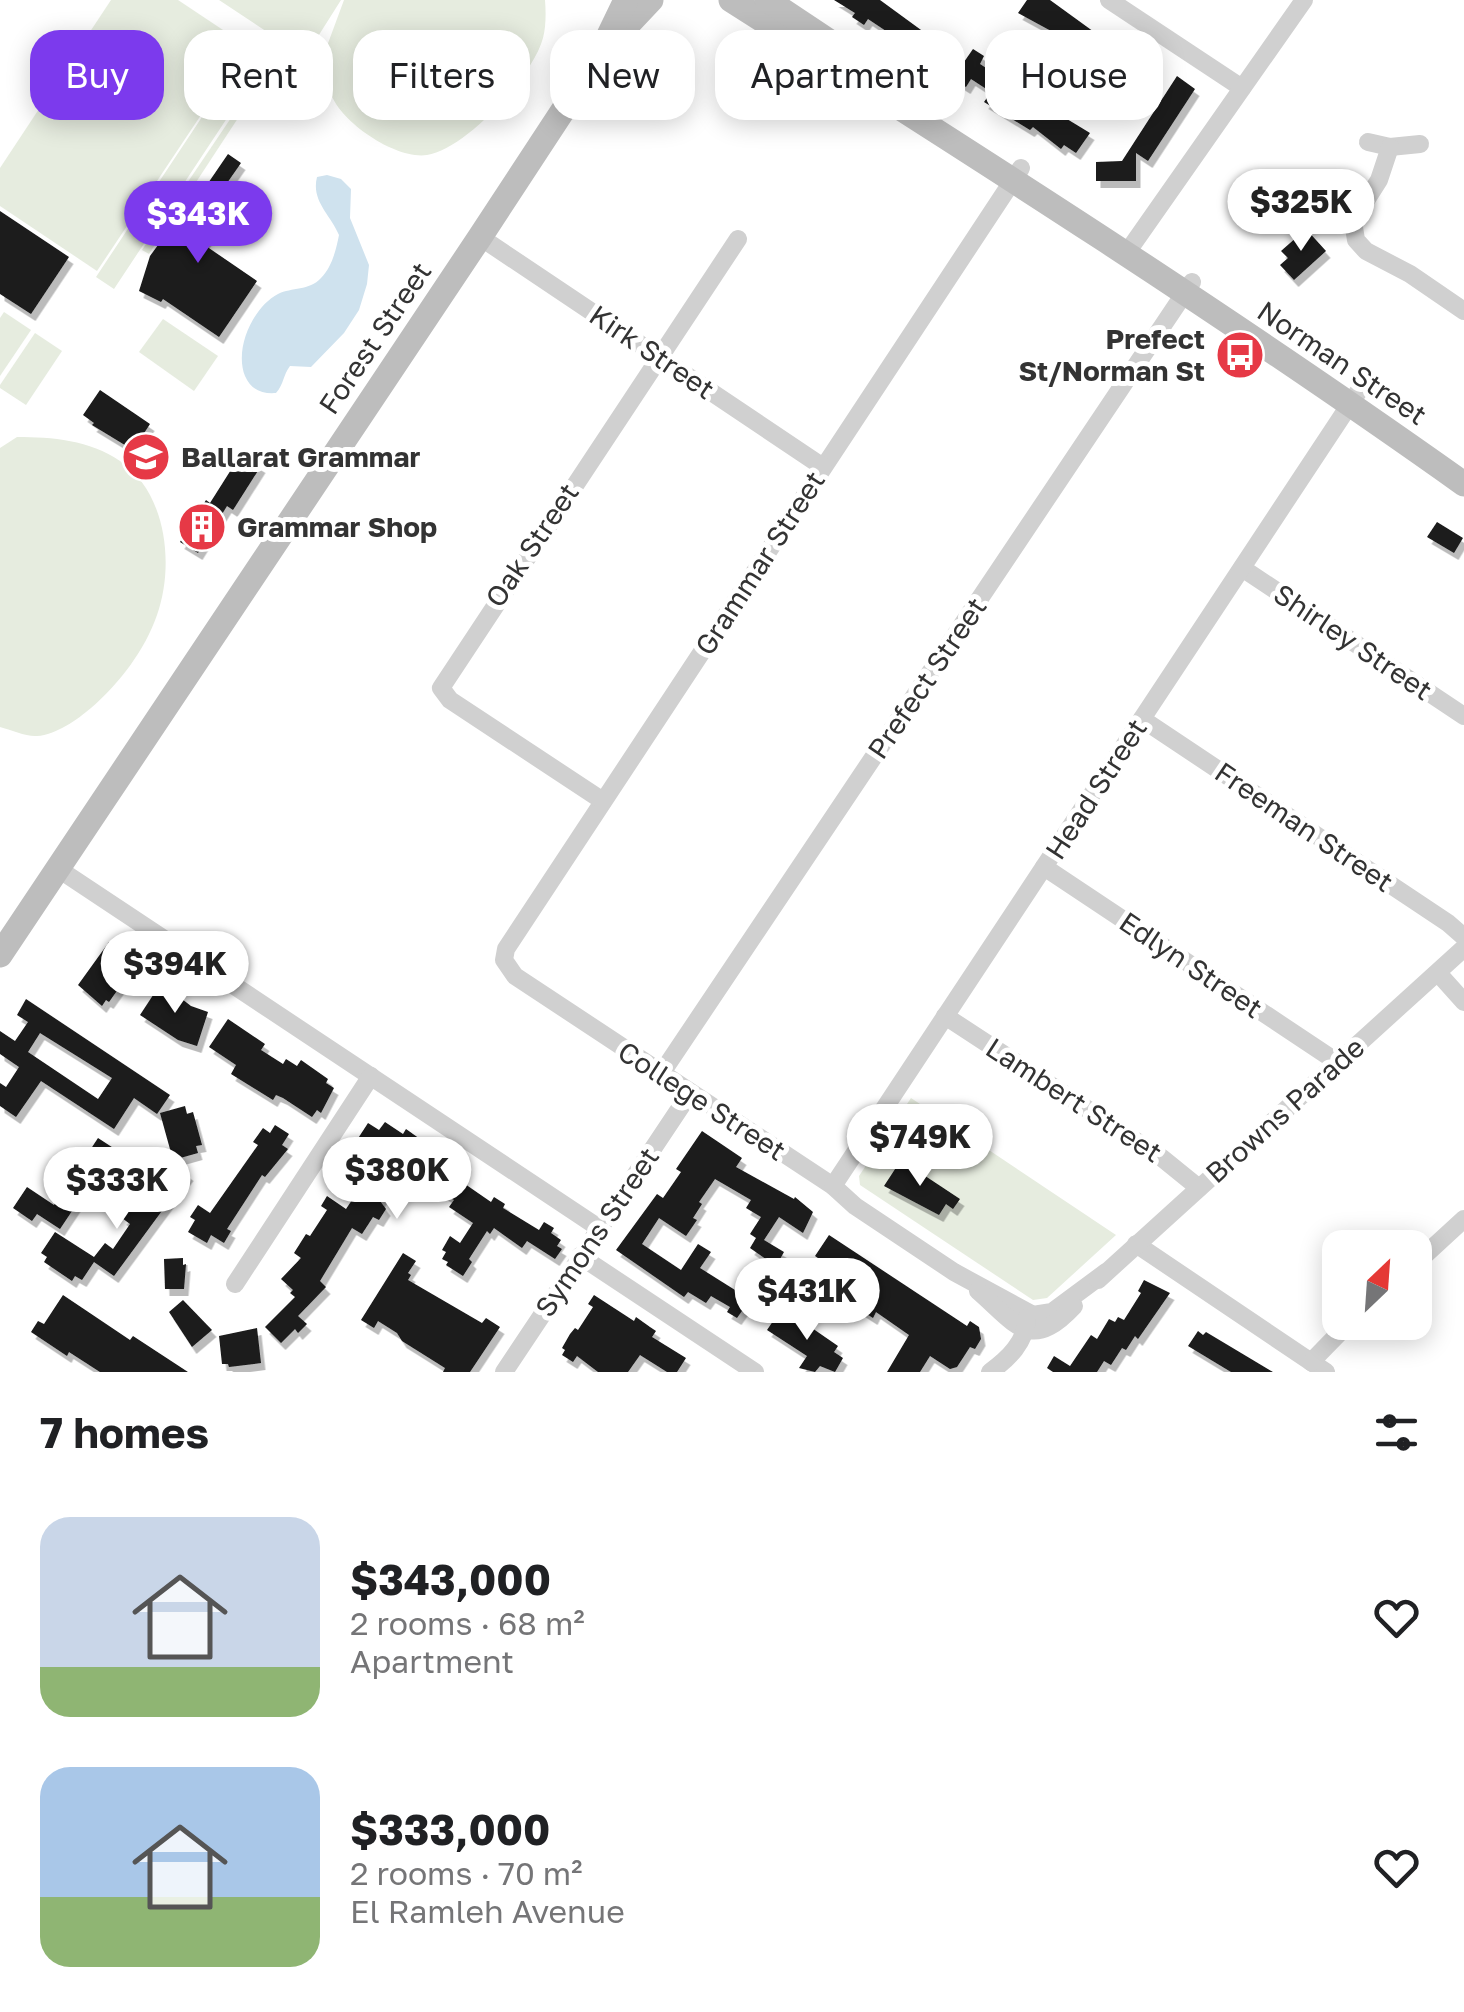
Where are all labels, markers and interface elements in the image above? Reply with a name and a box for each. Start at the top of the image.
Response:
chip: Buy [30,30,164,120]
chip: Rent [184,30,333,120]
chip: Filters [353,30,530,120]
chip: New [550,30,695,120]
chip: Apartment [715,30,965,120]
chip: House [985,30,1163,120]
pin: $325K [1231,169,1371,254]
pin: $343K [128,181,268,266]
text: $325K [1249,182,1353,220]
text: $343K [146,194,250,232]
street label: Forest Street [312,256,437,420]
street label: Norman Street [1252,294,1433,431]
street label: Kirk Street [584,298,721,405]
place label: Prefect St/Norman St [1019,322,1205,387]
bus stop icon: Prefect St/Norman St [1214,329,1266,381]
school or university icon: Ballarat Grammar [120,431,172,483]
place label: Ballarat Grammar [181,440,420,473]
street label: Grammar Street [688,465,831,661]
street label: Oak Street [478,477,585,613]
building icon: Grammar Shop [176,501,228,553]
place label: Grammar Shop [237,510,437,543]
street label: Shirley Street [1268,577,1439,707]
street label: Prefect Street [860,591,993,765]
street label: Head Street [1038,712,1153,865]
street label: Freeman Street [1209,755,1400,898]
street label: Edlyn Street [1114,905,1269,1024]
pin: $394K [105,931,245,1016]
text: $394K [123,944,227,982]
street label: Lambert Street [980,1030,1168,1169]
street label: Browns Parade [1199,1030,1371,1189]
street label: College Street [612,1034,792,1167]
pin: $749K [850,1104,990,1189]
text: $749K [869,1117,971,1155]
pin: $380K [327,1137,467,1222]
street label: Symons Street [528,1141,665,1323]
pin: $333K [47,1147,187,1232]
text: $380K [344,1150,450,1188]
text: $333K [65,1160,169,1198]
north arrow [1322,1230,1432,1340]
map controls [1322,1230,1432,1340]
pin: $431K [737,1258,877,1343]
text: $431K [757,1271,857,1309]
icon: filters [1369,1405,1424,1460]
text: 7 homes [40,1407,209,1457]
text: $343,000 [350,1554,551,1604]
icon: home [120,1557,240,1677]
icon: heart [1369,1590,1424,1645]
text: 2 rooms · 68 m² [350,1604,585,1642]
text: Apartment [350,1642,514,1680]
text: $333,000 [350,1804,550,1854]
icon: home [120,1807,240,1927]
icon: heart [1369,1840,1424,1895]
text: 2 rooms · 70 m² [350,1854,583,1892]
text: El Ramleh Avenue [350,1892,625,1930]

